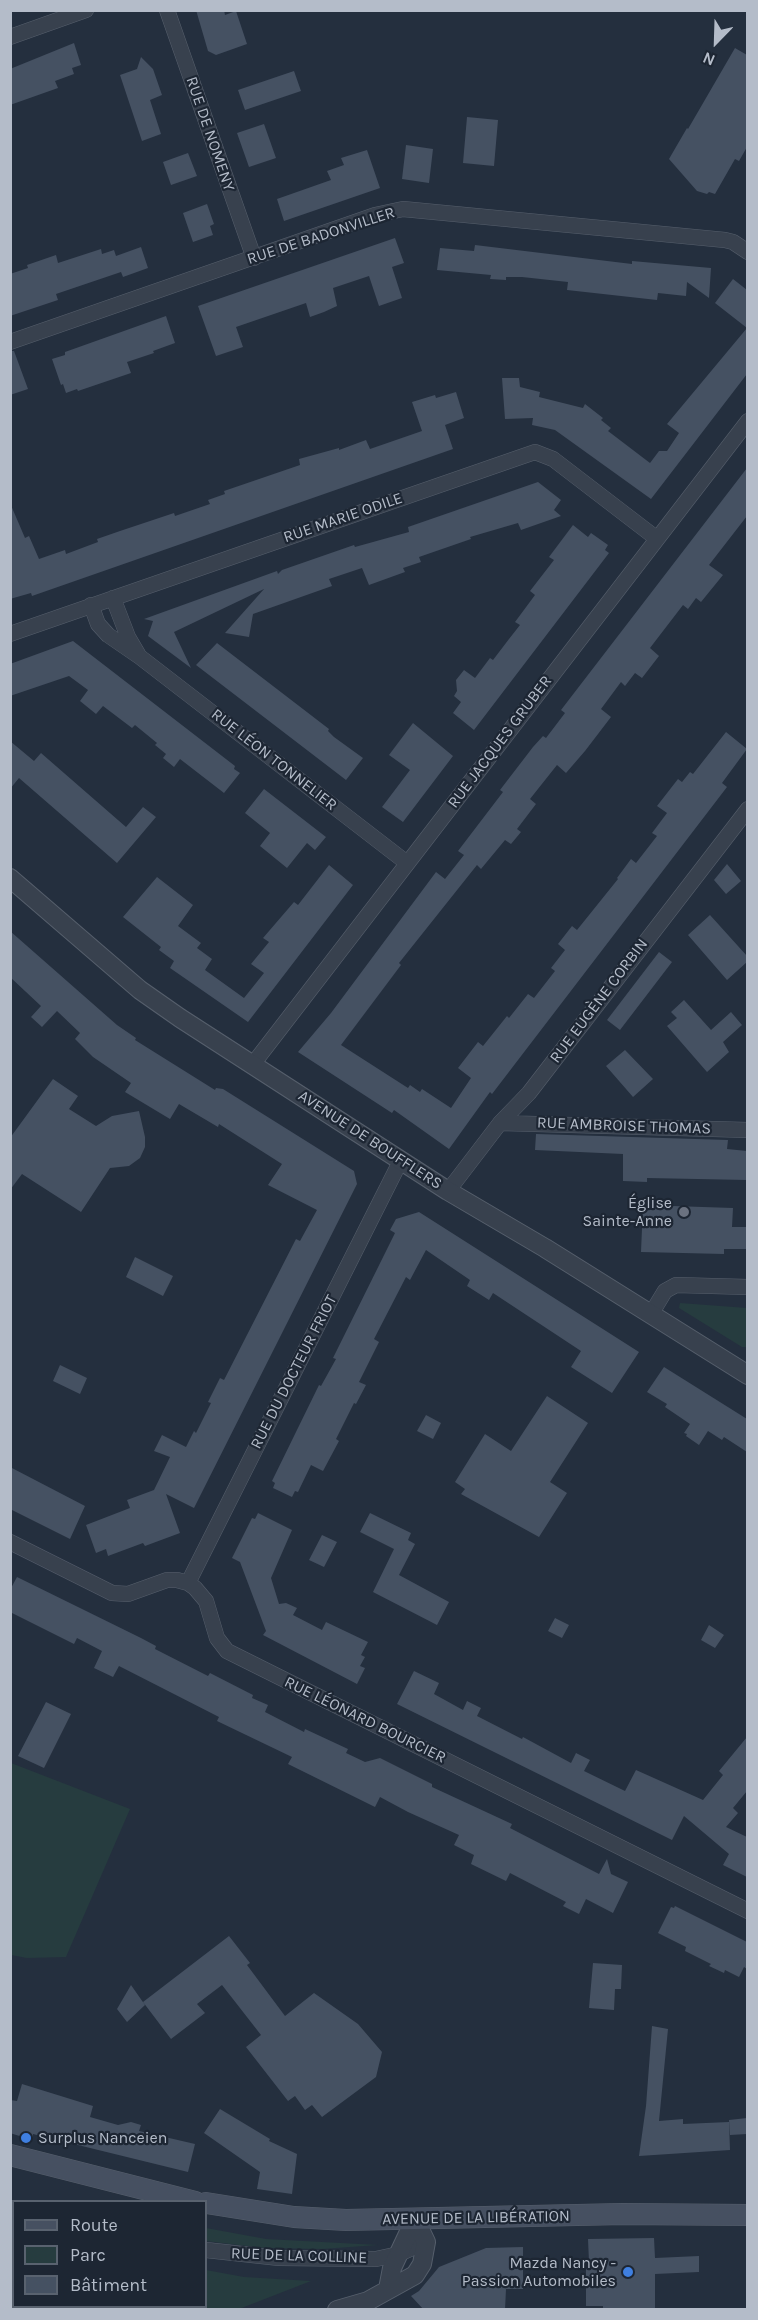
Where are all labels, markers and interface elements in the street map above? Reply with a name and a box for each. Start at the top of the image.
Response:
north arrow [686,12,746,72]
text: N [700,48,718,70]
street label: RUE DE NOMENY [181,74,239,194]
street label: RUE DE BADONVILLER [245,203,397,269]
street label: RUE MARIE ODILE [281,489,405,547]
street label: RUE JACQUES GRUBER [444,672,556,812]
street label: RUE LÉON TONNELIER [207,705,341,815]
street label: RUE EUGÈNE CORBIN [546,935,652,1067]
street label: AVENUE DE BOUFFLERS [294,1086,446,1194]
street label: RUE AMBROISE THOMAS [537,1113,711,1139]
place label: Église Sainte-Anne [583,1193,672,1231]
marker: Église Sainte-Anne [677,1205,691,1219]
street label: RUE DU DOCTEUR FRIOT [247,1292,341,1452]
street label: RUE LÉONARD BOURCIER [281,1672,449,1768]
place label: Surplus Nanceien [38,2128,167,2148]
marker: Surplus Nanceien [19,2131,33,2145]
legend [12,2200,207,2308]
street label: AVENUE DE LA LIBÉRATION [382,2207,570,2229]
text: Route [70,2214,118,2236]
text: Parc [70,2244,106,2266]
street label: RUE DE LA COLLINE [231,2244,367,2268]
place label: Mazda Nancy - Passion Automobiles [462,2253,616,2291]
marker: Mazda Nancy - Passion Automobiles [621,2265,635,2279]
text: Bâtiment [70,2274,147,2296]

